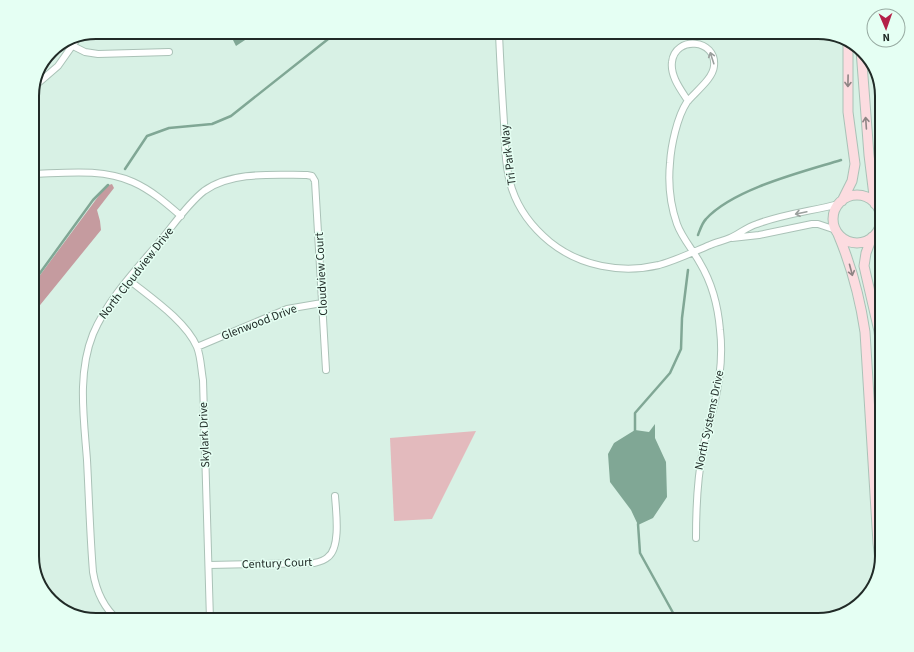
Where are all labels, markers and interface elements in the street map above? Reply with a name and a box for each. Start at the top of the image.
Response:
north arrow [866,8,906,48]
text: N [882,30,890,45]
one-way arrow [708,51,715,64]
one-way arrow [844,74,852,87]
one-way arrow [863,117,870,130]
street label: Tri Park Way [496,123,521,186]
one-way arrow [795,209,808,217]
street label: North Cloudview Drive [95,224,178,323]
street label: Cloudview Court [311,232,332,316]
one-way arrow [848,264,856,277]
street label: Glenwood Drive [219,300,299,345]
street label: North Systems Drive [691,369,728,471]
street label: Skylark Drive [195,402,214,468]
street label: Century Court [241,554,313,573]

